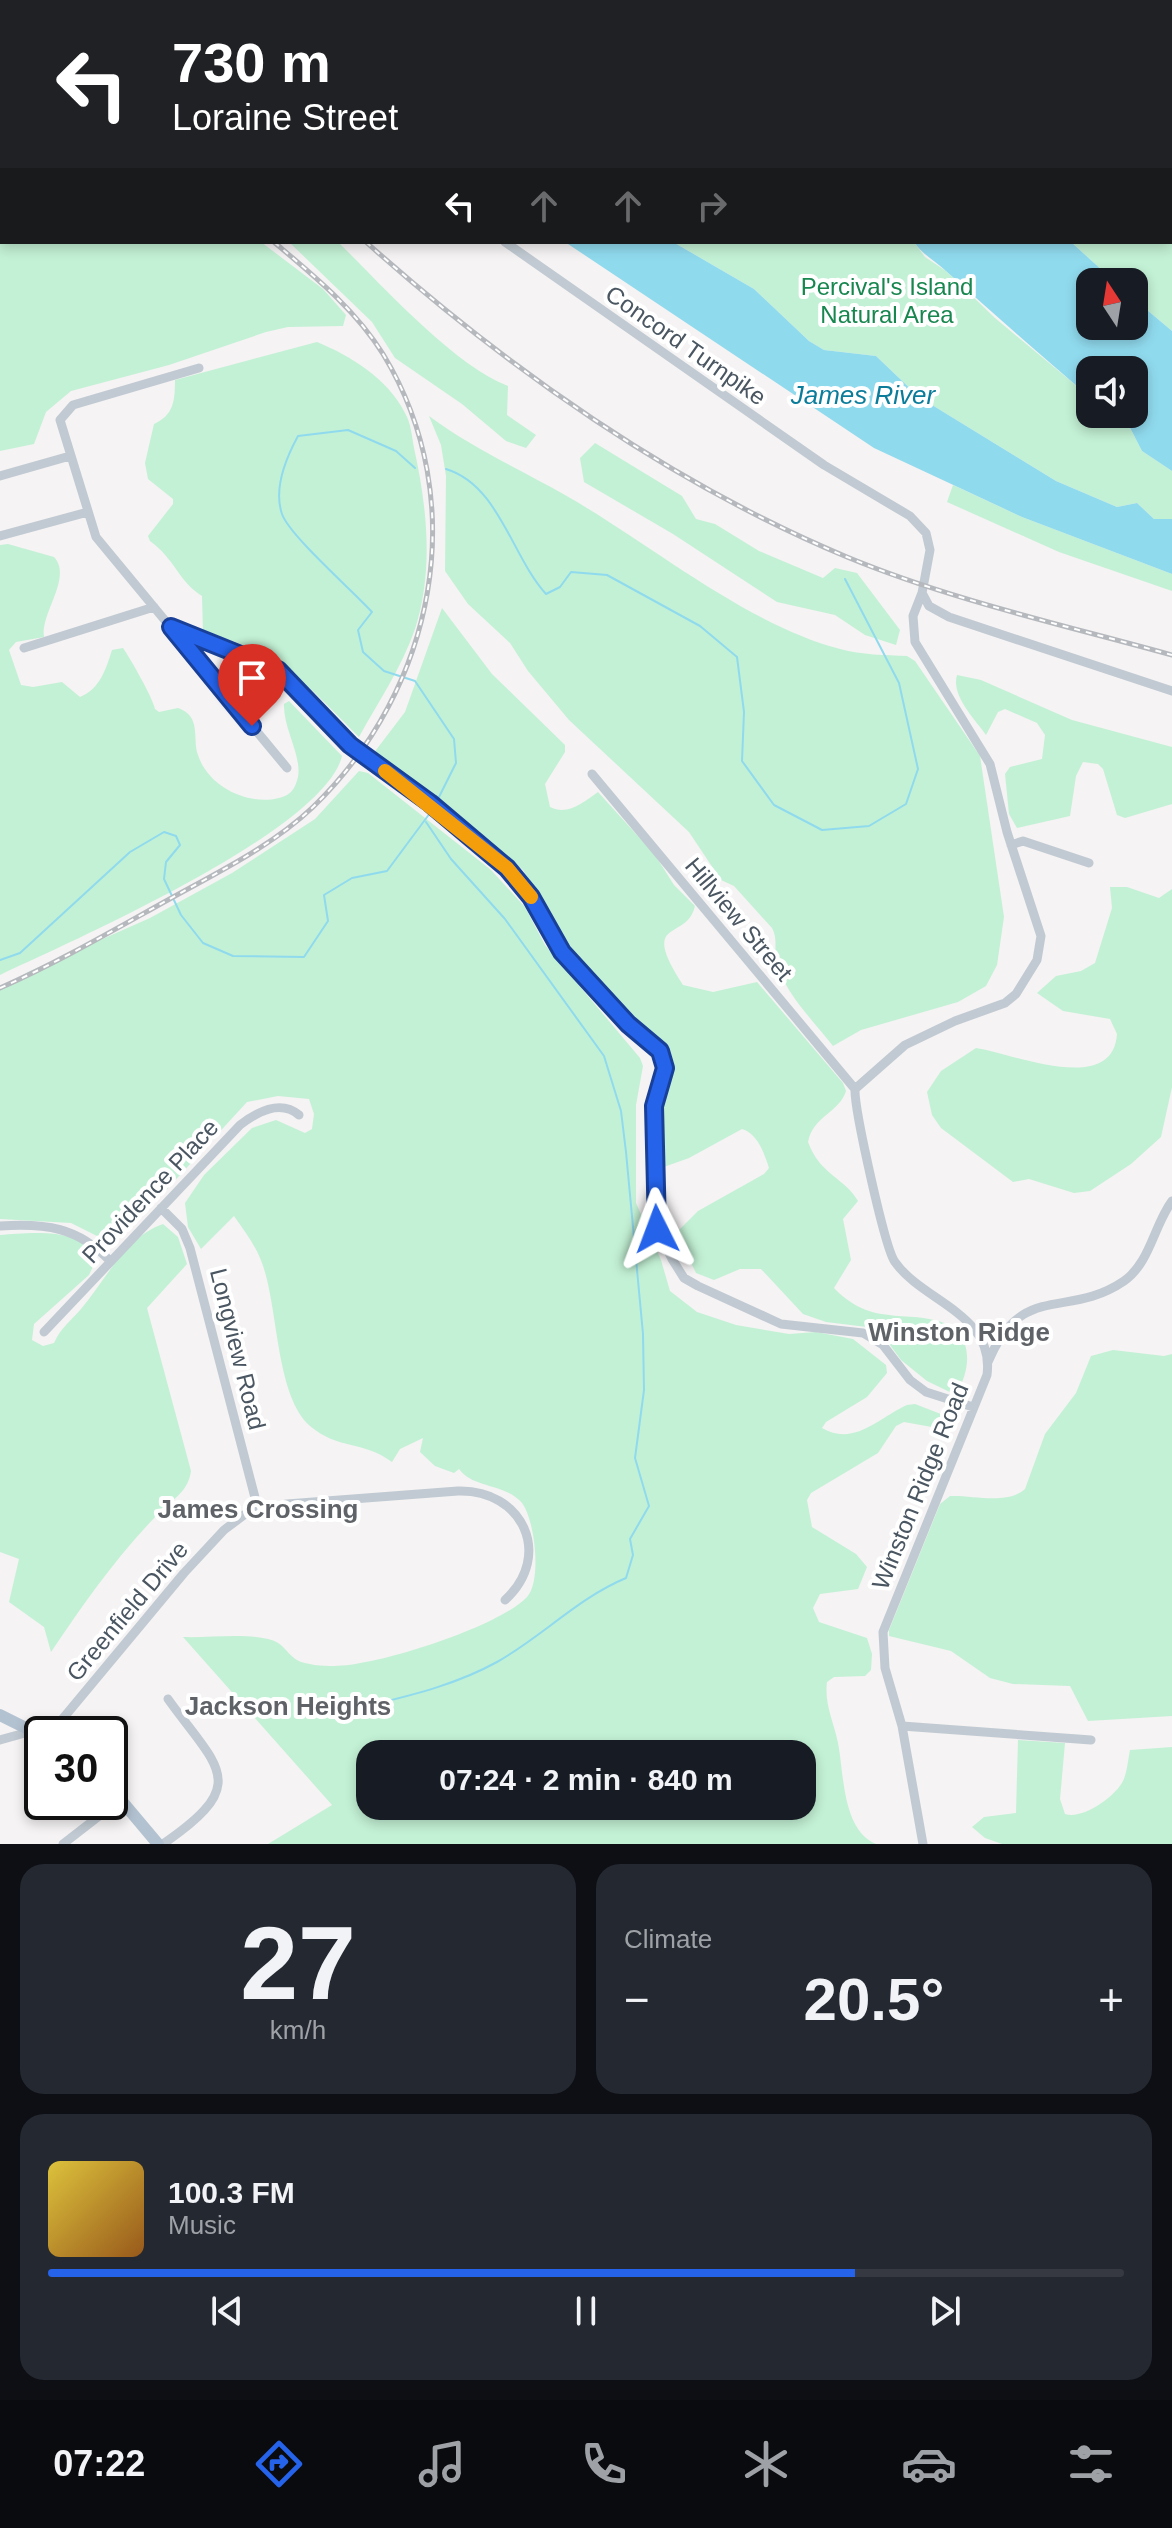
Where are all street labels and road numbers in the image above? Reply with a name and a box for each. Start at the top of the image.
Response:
street label: Concord Turnpike [601,280,771,410]
street label: Hillview Street [680,852,798,986]
street label: Providence Place [76,1113,224,1269]
street label: Longview Road [205,1265,271,1433]
street label: Winston Ridge Road [866,1379,974,1593]
street label: Greenfield Drive [61,1536,193,1686]

